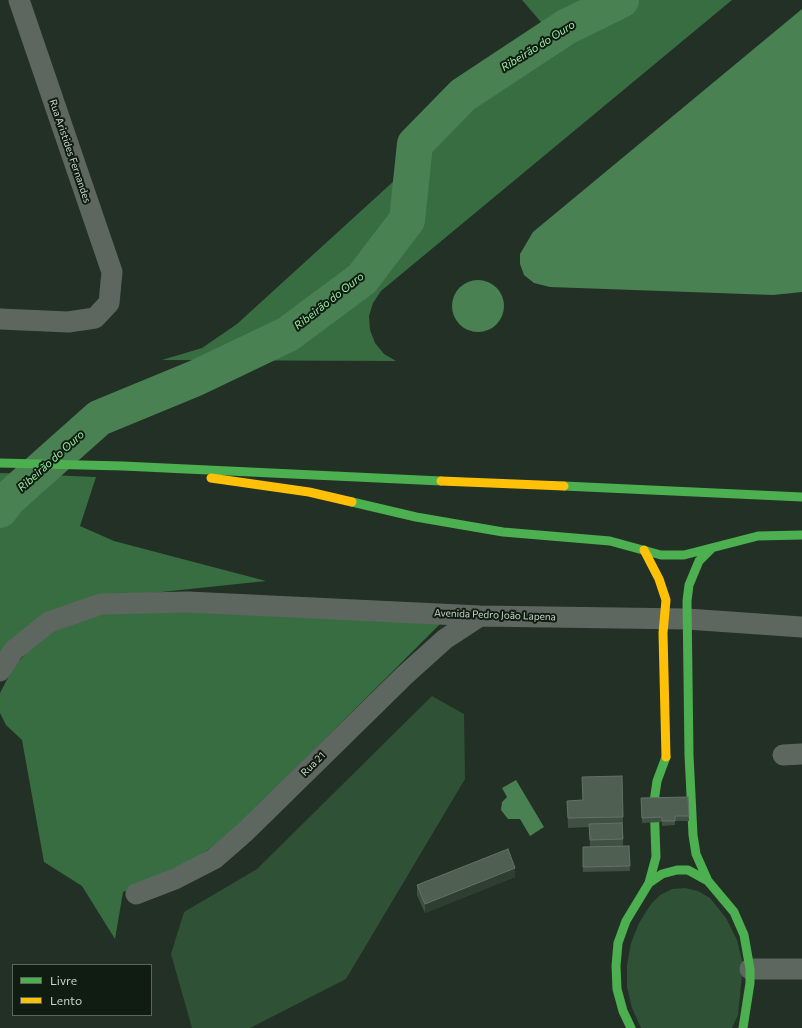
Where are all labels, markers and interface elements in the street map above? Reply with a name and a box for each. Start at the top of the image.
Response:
water label: Ribeirão do Ouro [498,18,578,74]
street label: Rua Aristides Fernandes [47,98,93,204]
water label: Ribeirão do Ouro [291,270,367,332]
water label: Ribeirão do Ouro [15,428,87,494]
street label: Avenida Pedro João Lapena [434,607,556,623]
street label: Rua 21 [298,749,328,779]
legend [12,964,152,1016]
text: Livre [50,973,77,987]
text: Lento [50,993,82,1007]

